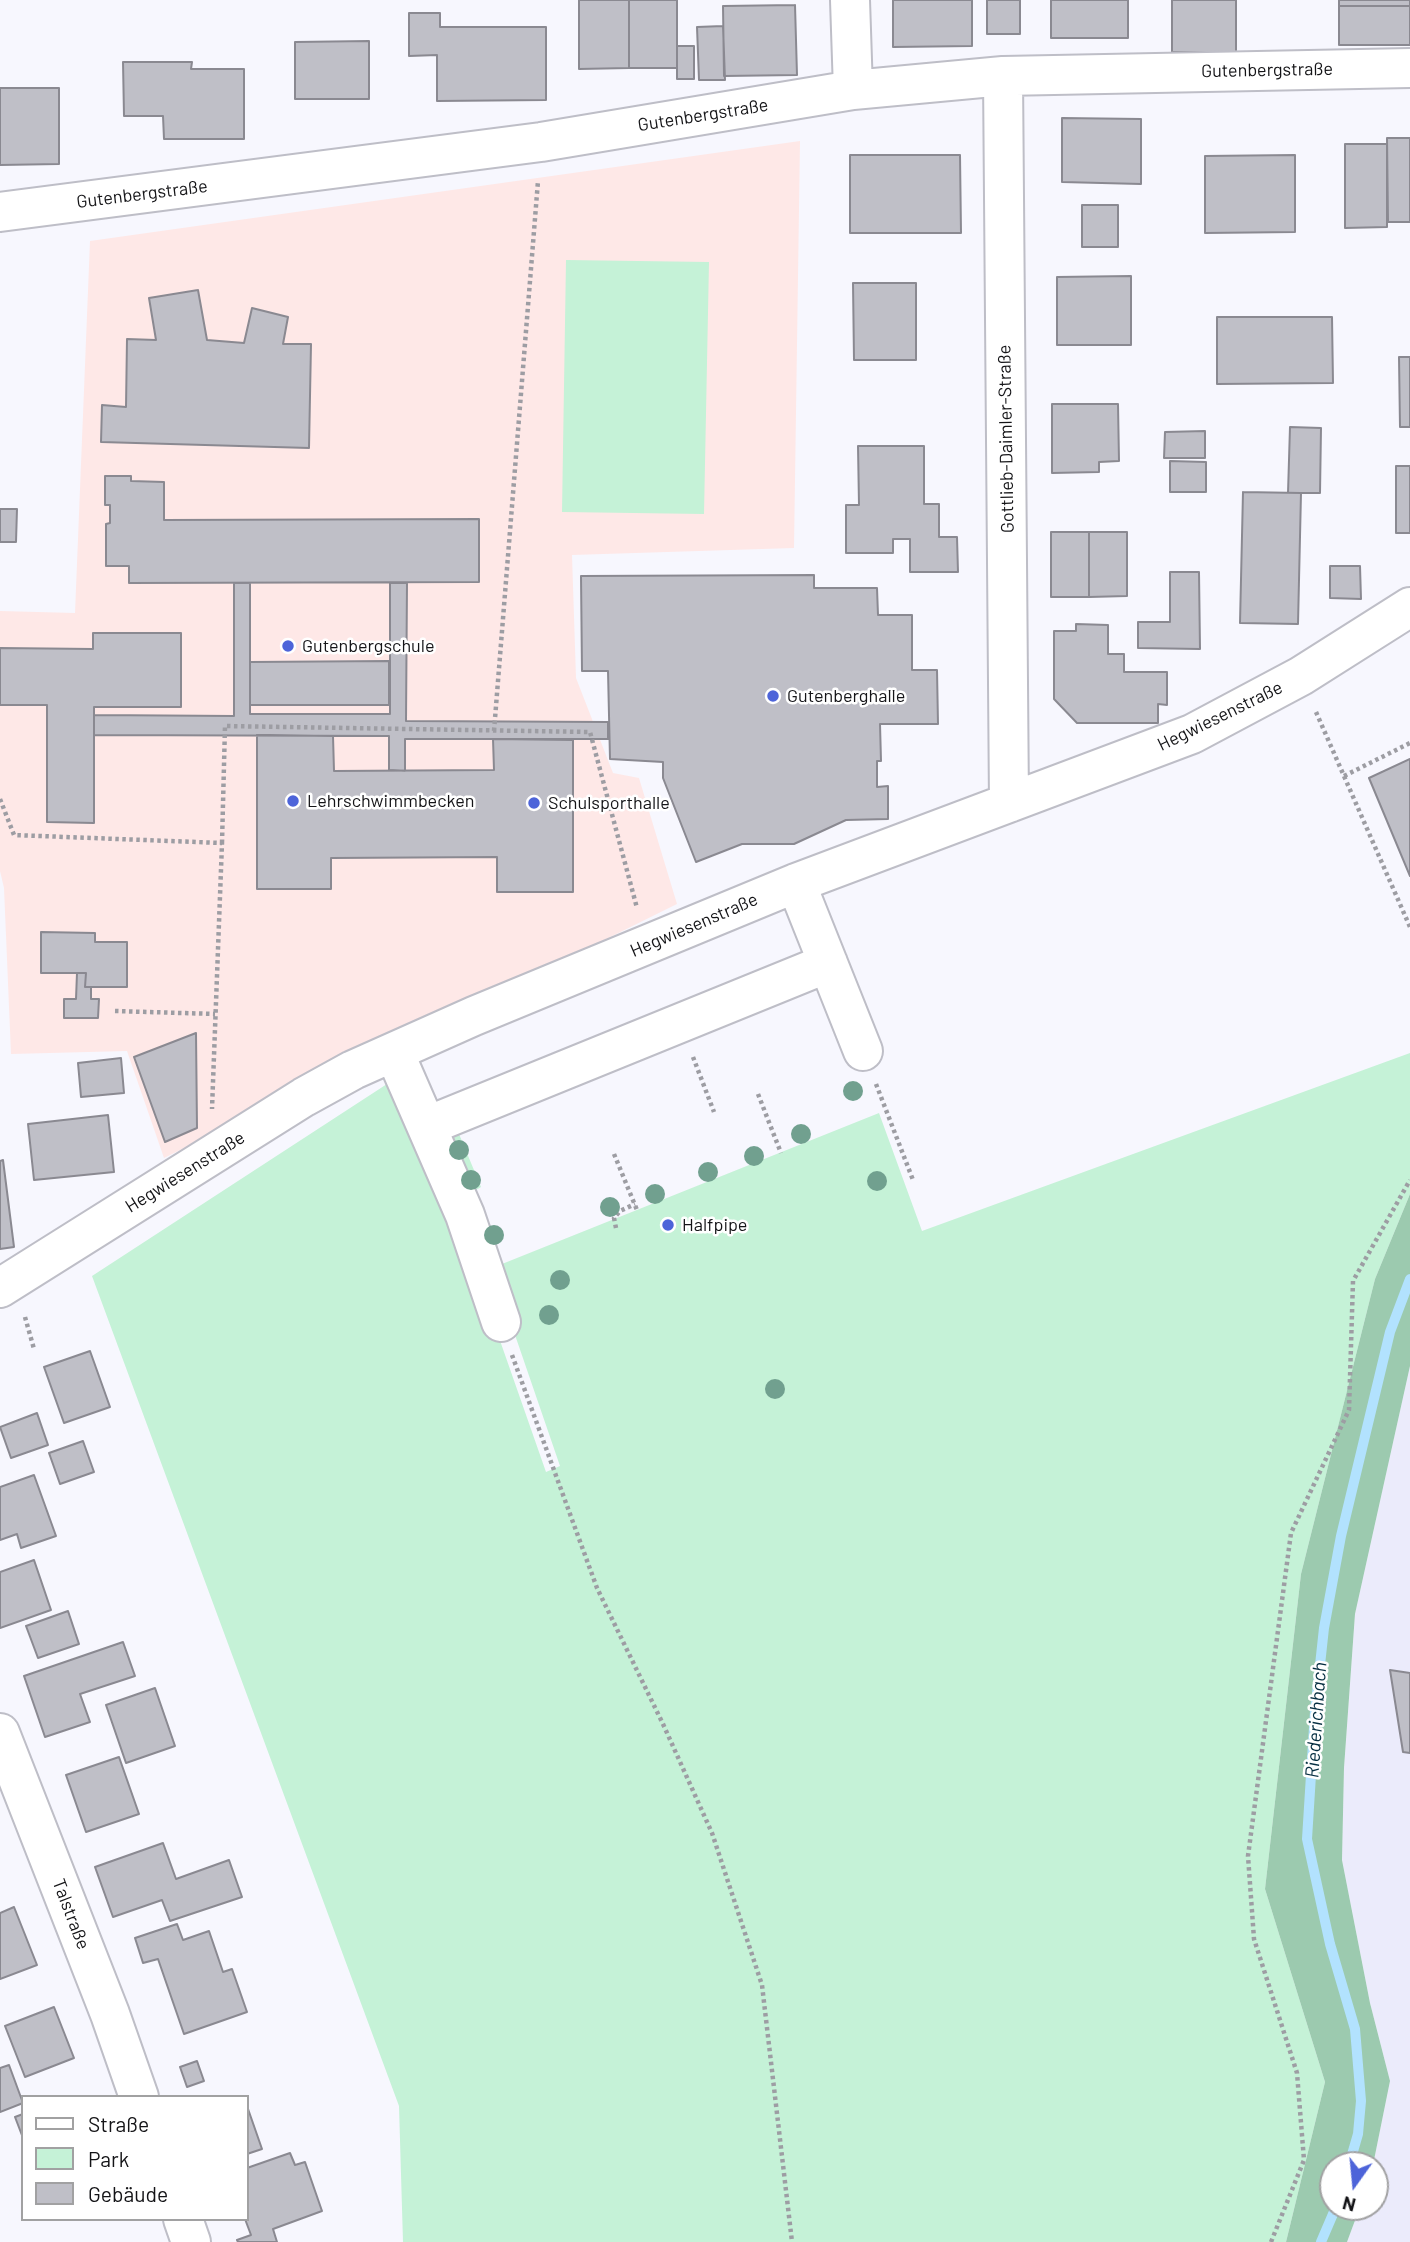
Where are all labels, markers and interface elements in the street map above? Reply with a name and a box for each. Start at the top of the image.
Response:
street label: Gutenbergstraße [1201,58,1333,82]
street label: Gutenbergstraße [636,94,770,136]
street label: Gutenbergstraße [75,175,209,213]
street label: Gottlieb-Daimler-Straße [994,345,1018,533]
place label: Gutenbergschule [302,635,434,657]
marker: Gutenbergschule [280,638,296,654]
street label: Hegwiesenstraße [1154,676,1286,756]
place label: Gutenberghalle [787,685,905,707]
marker: Gutenberghalle [765,688,781,704]
place label: Lehrschwimmbecken [307,790,475,812]
place label: Schulsporthalle [548,792,670,814]
marker: Lehrschwimmbecken [285,793,301,809]
marker: Schulsporthalle [526,795,542,811]
street label: Hegwiesenstraße [627,888,761,962]
street label: Hegwiesenstraße [121,1127,249,1217]
place label: Halfpipe [682,1214,747,1236]
marker: Halfpipe [660,1217,676,1233]
water label: Riederichbach [1301,1661,1331,1779]
street label: Talstraße [48,1876,94,1952]
legend [21,2095,248,2221]
text: Straße [88,2111,149,2136]
text: Park [88,2146,129,2171]
north arrow [1319,2151,1389,2221]
text: Gebäude [88,2181,168,2206]
text: N [1340,2192,1358,2218]

